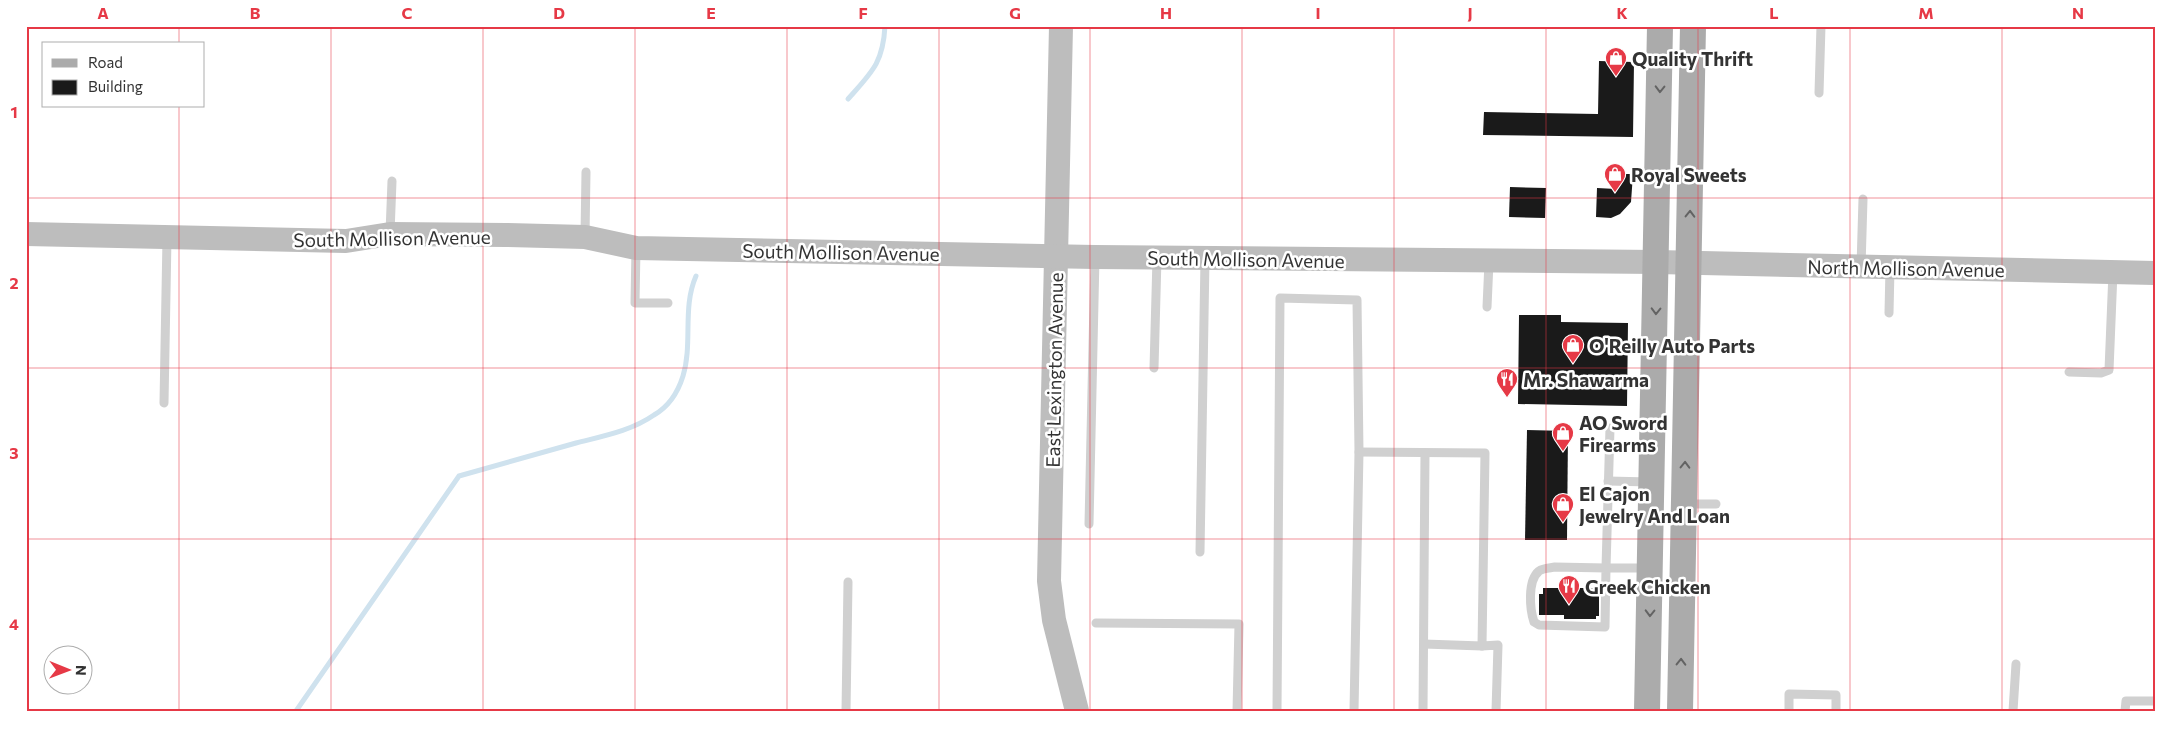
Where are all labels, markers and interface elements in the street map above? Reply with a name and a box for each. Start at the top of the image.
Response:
text: A [97,3,109,22]
text: B [250,3,261,22]
text: C [402,3,413,22]
text: D [553,3,565,22]
text: E [706,3,716,22]
text: F [858,3,868,22]
text: G [1009,3,1021,22]
text: H [1160,3,1172,22]
text: I [1315,3,1321,22]
text: J [1467,3,1473,22]
text: K [1616,3,1628,22]
text: L [1769,3,1779,22]
text: M [1918,3,1934,22]
text: N [2072,3,2084,22]
legend [42,42,205,108]
shop icon: Quality Thrift [1604,46,1628,77]
place label: Quality Thrift [1632,47,1753,70]
text: Road [88,53,123,71]
text: Building [88,77,143,95]
one-way arrow [1654,85,1665,93]
text: 1 [10,102,18,121]
shop icon: Royal Sweets [1603,162,1627,193]
place label: Royal Sweets [1631,163,1747,186]
one-way arrow [1685,210,1695,218]
street label: South Mollison Avenue [293,225,491,251]
street label: South Mollison Avenue [742,239,940,265]
street label: South Mollison Avenue [1147,246,1345,272]
street label: North Mollison Avenue [1807,255,2005,281]
street label: East Lexington Avenue [1041,272,1067,468]
text: 2 [9,273,19,292]
one-way arrow [1651,307,1662,315]
shop icon: O'Reilly Auto Parts [1561,333,1585,364]
place label: O'Reilly Auto Parts [1589,334,1755,357]
restaurant icon: Mr. Shawarma [1495,367,1519,398]
place label: Mr. Shawarma [1523,368,1649,391]
place label: AO Sword Firearms [1579,411,1668,456]
shop icon: AO Sword Firearms [1551,421,1575,452]
text: 3 [9,443,19,462]
one-way arrow [1680,460,1690,468]
place label: El Cajon Jewelry And Loan [1579,482,1730,527]
shop icon: El Cajon Jewelry And Loan [1551,492,1575,523]
restaurant icon: Greek Chicken [1557,574,1581,605]
place label: Greek Chicken [1585,575,1711,598]
one-way arrow [1644,609,1655,617]
text: 4 [9,614,19,633]
north arrow [42,644,92,694]
one-way arrow [1676,658,1686,666]
text: N [73,665,90,676]

